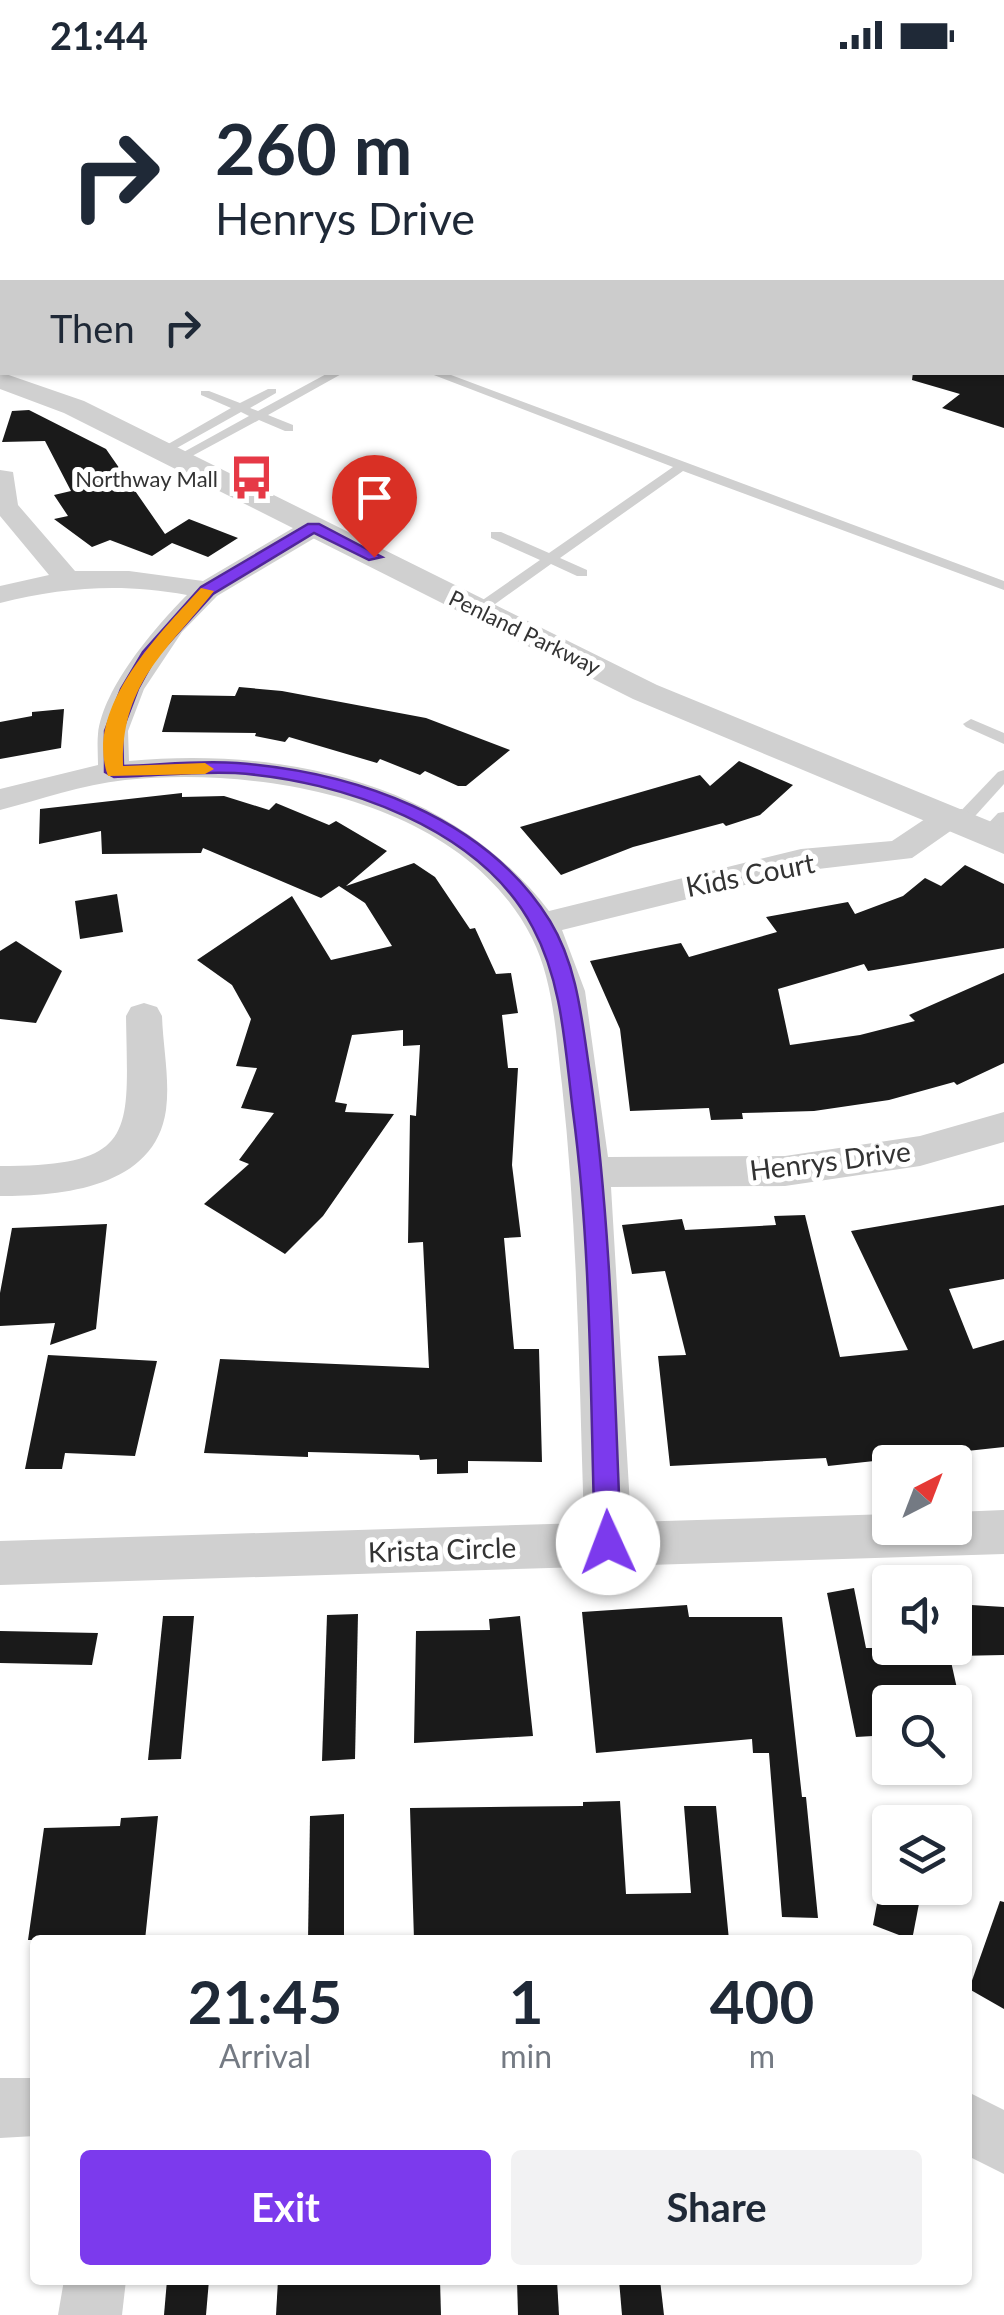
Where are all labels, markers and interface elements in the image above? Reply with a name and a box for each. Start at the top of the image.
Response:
text: 21:44 [50,12,148,58]
text: 260 m [215,106,412,190]
icon: right [50,110,180,240]
text: Henrys Drive [215,191,475,245]
icon: right [155,300,210,355]
text: Then [50,305,135,351]
bus stop icon: Northway Mall [227,454,275,502]
pin [332,455,417,558]
place label: Northway Mall [75,465,218,492]
icon: arrive [347,470,402,525]
street label: Penland Parkway [445,584,606,681]
street label: Kids Court [683,845,817,903]
street label: Henrys Drive [748,1133,912,1187]
north arrow [872,1445,972,1545]
map controls [872,1445,972,1905]
position arrow [556,1491,660,1595]
street label: Krista Circle [367,1529,517,1569]
button: sound [872,1565,972,1665]
button: search [872,1685,972,1785]
button: layers [872,1805,972,1905]
text: 21:45 [188,1965,342,2037]
text: 1 [509,1965,544,2037]
text: 400 [710,1965,814,2037]
text: Arrival [219,2036,311,2075]
text: min [500,2036,552,2075]
text: m [749,2036,775,2075]
button: Exit [80,2150,491,2265]
button: Share [511,2150,922,2265]

